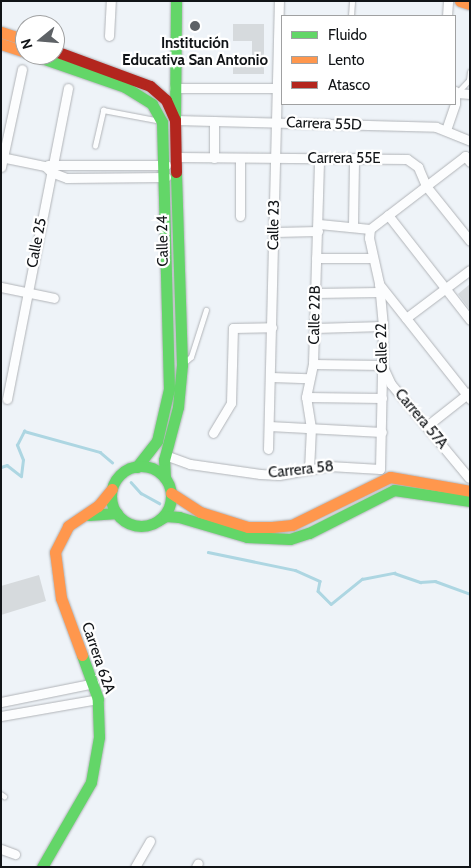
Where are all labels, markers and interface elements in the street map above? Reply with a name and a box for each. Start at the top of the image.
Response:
north arrow [15,15,65,65]
legend [281,15,456,105]
marker: Institución Educativa San Antonio [189,20,201,32]
text: Fluido [328,26,367,44]
place label: Institución Educativa San Antonio [122,34,268,69]
text: N [17,37,37,51]
text: Lento [328,51,365,69]
text: Atasco [328,76,370,94]
street label: Carrera 55D [286,114,362,134]
street label: Carrera 55E [307,150,381,168]
street label: Calle 23 [265,200,283,250]
street label: Calle 24 [154,215,172,267]
street label: Calle 25 [23,217,51,269]
street label: Calle 22B [305,285,325,345]
street label: Calle 22 [373,323,391,373]
street label: Carrera 57A [391,385,451,453]
street label: Carrera 58 [267,458,335,482]
street label: Carrera 62A [77,620,119,696]

